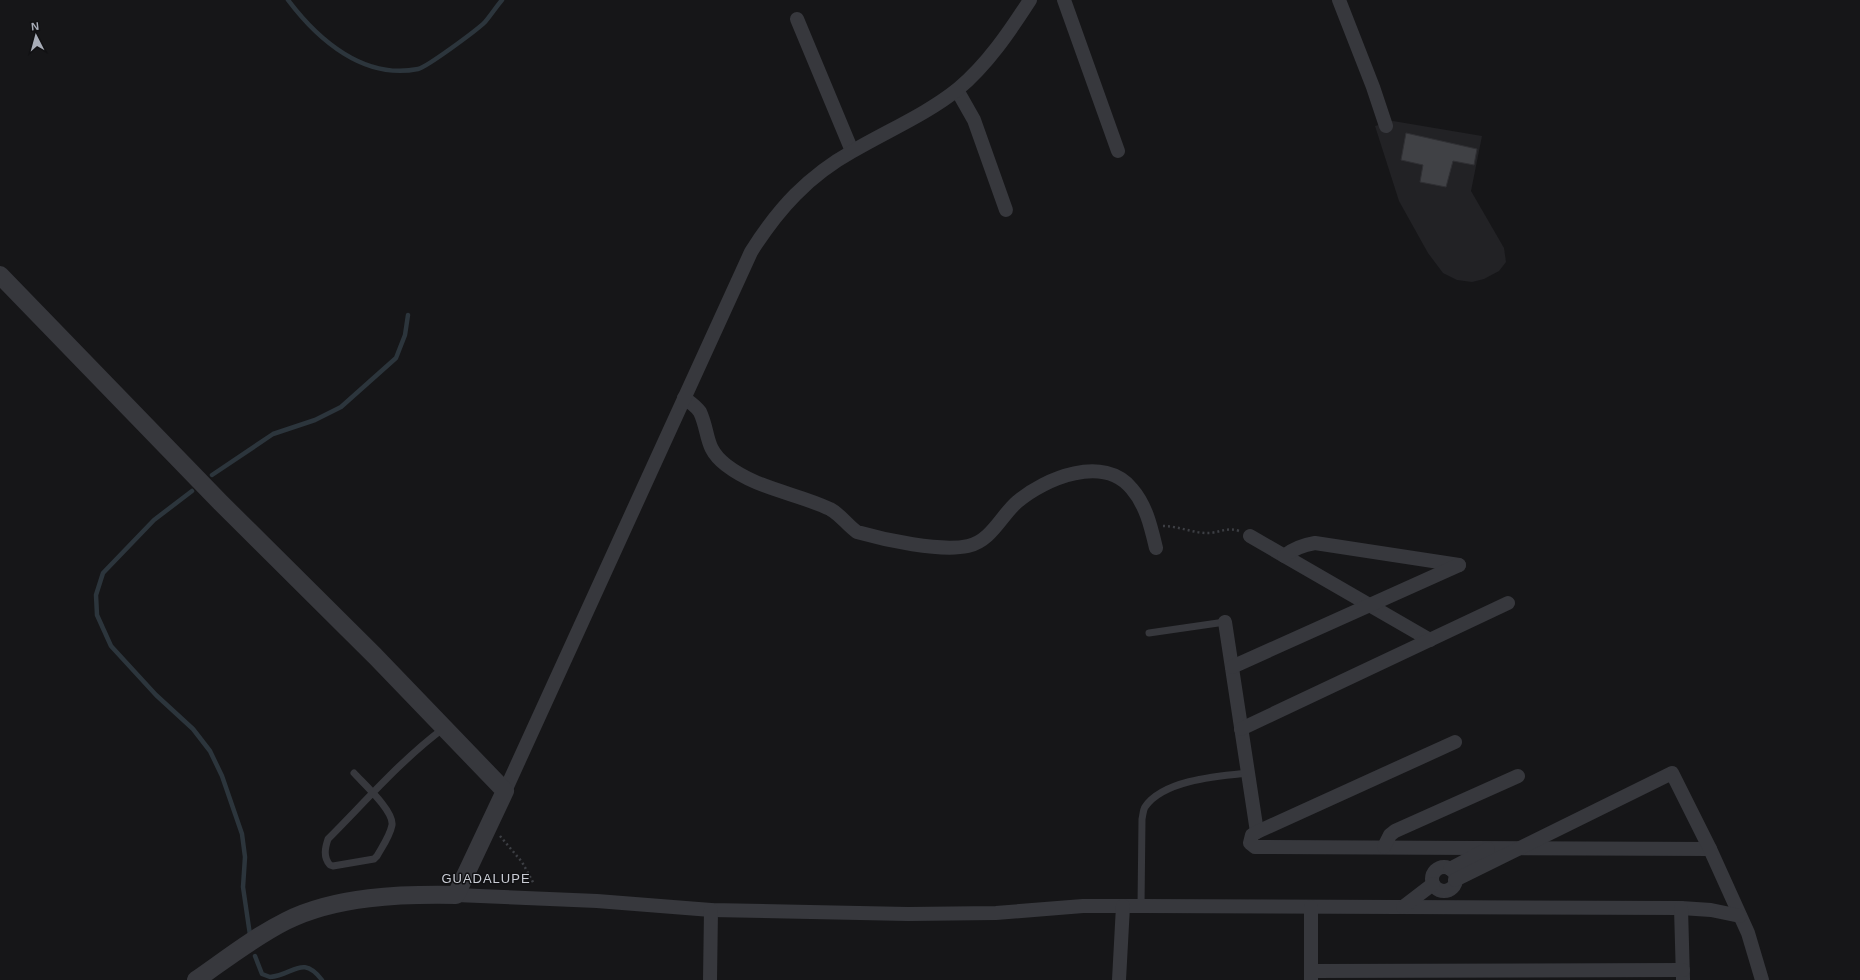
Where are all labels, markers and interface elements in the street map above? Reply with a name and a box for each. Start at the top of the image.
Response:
north arrow [16,16,56,56]
text: N [30,20,40,32]
district label: GUADALUPE [441,871,531,886]

